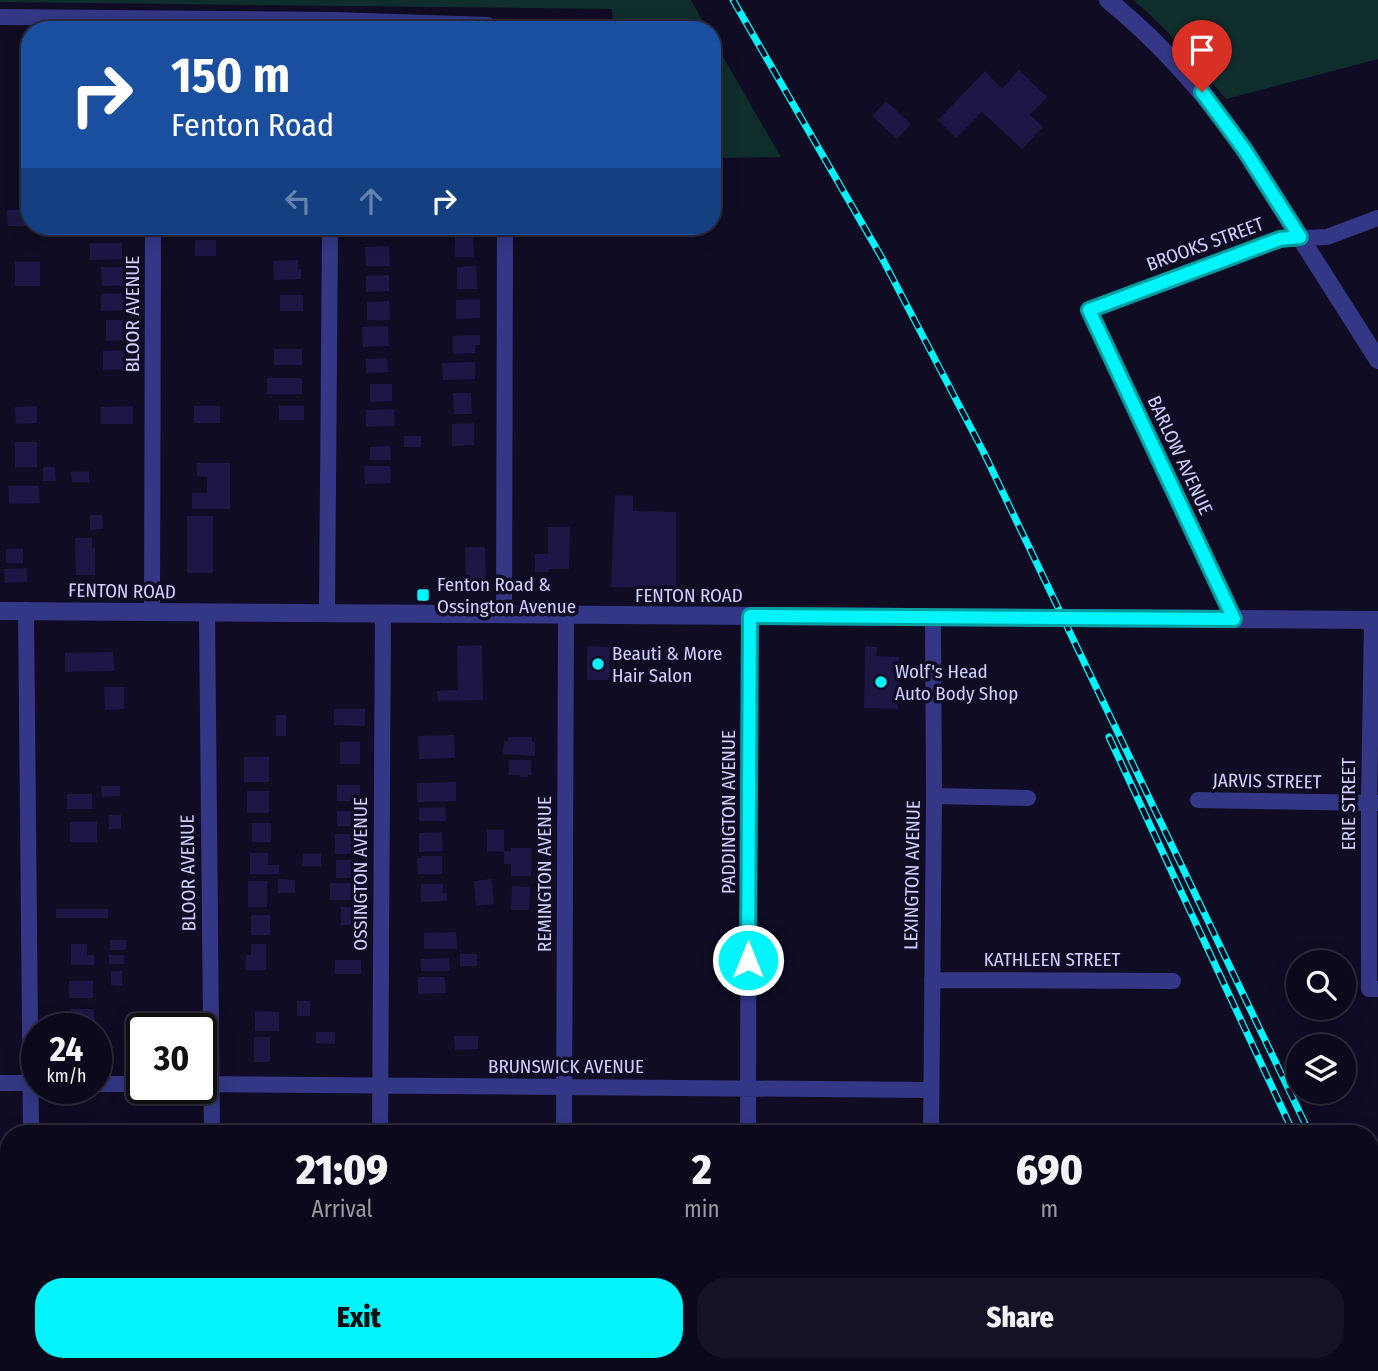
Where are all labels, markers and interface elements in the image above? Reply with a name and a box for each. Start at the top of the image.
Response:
pin [1172,20,1232,92]
icon: arrive [1183,31,1221,69]
text: 150 m [171,46,290,105]
icon: right [56,49,147,140]
text: Fenton Road [171,106,334,144]
icon: left [279,182,317,220]
icon: ahead [352,182,390,220]
icon: right [425,182,463,220]
street label: BROOKS STREET [1143,212,1267,276]
street label: BLOOR AVENUE [121,256,144,372]
street label: BARLOW AVENUE [1142,392,1218,518]
place label: Fenton Road & Ossington Avenue [437,573,576,618]
street label: FENTON ROAD [68,579,176,603]
street label: FENTON ROAD [635,584,743,607]
marker: Fenton Road & Ossington Avenue [415,587,431,603]
place label: Beauti & More Hair Salon [612,642,722,687]
marker: Beauti & More Hair Salon [590,656,606,672]
place label: Wolf's Head Auto Body Shop [895,660,1018,705]
marker: Wolf's Head Auto Body Shop [873,674,889,690]
street label: PADDINGTON AVENUE [717,730,740,894]
street label: ERIE STREET [1337,758,1360,850]
street label: JARVIS STREET [1212,769,1322,793]
street label: REMINGTON AVENUE [533,796,556,952]
street label: OSSINGTON AVENUE [349,797,372,951]
street label: LEXINGTON AVENUE [899,800,925,950]
street label: BLOOR AVENUE [175,814,201,931]
position arrow [711,923,785,997]
street label: KATHLEEN STREET [984,948,1120,971]
map controls [1286,950,1356,1104]
button: search [1286,950,1356,1020]
speed limit sign: 30 [126,1013,217,1104]
text: 24 [50,1028,83,1070]
button: layers [1286,1034,1356,1104]
street label: BRUNSWICK AVENUE [488,1055,644,1078]
text: km/h [46,1065,87,1087]
text: 21:09 [296,1145,388,1195]
text: 2 [692,1145,712,1195]
text: 690 [1016,1145,1083,1195]
text: Arrival [312,1195,373,1223]
text: min [684,1195,720,1223]
text: m [1040,1195,1058,1223]
button: Exit [35,1278,683,1358]
button: Share [697,1278,1344,1358]

